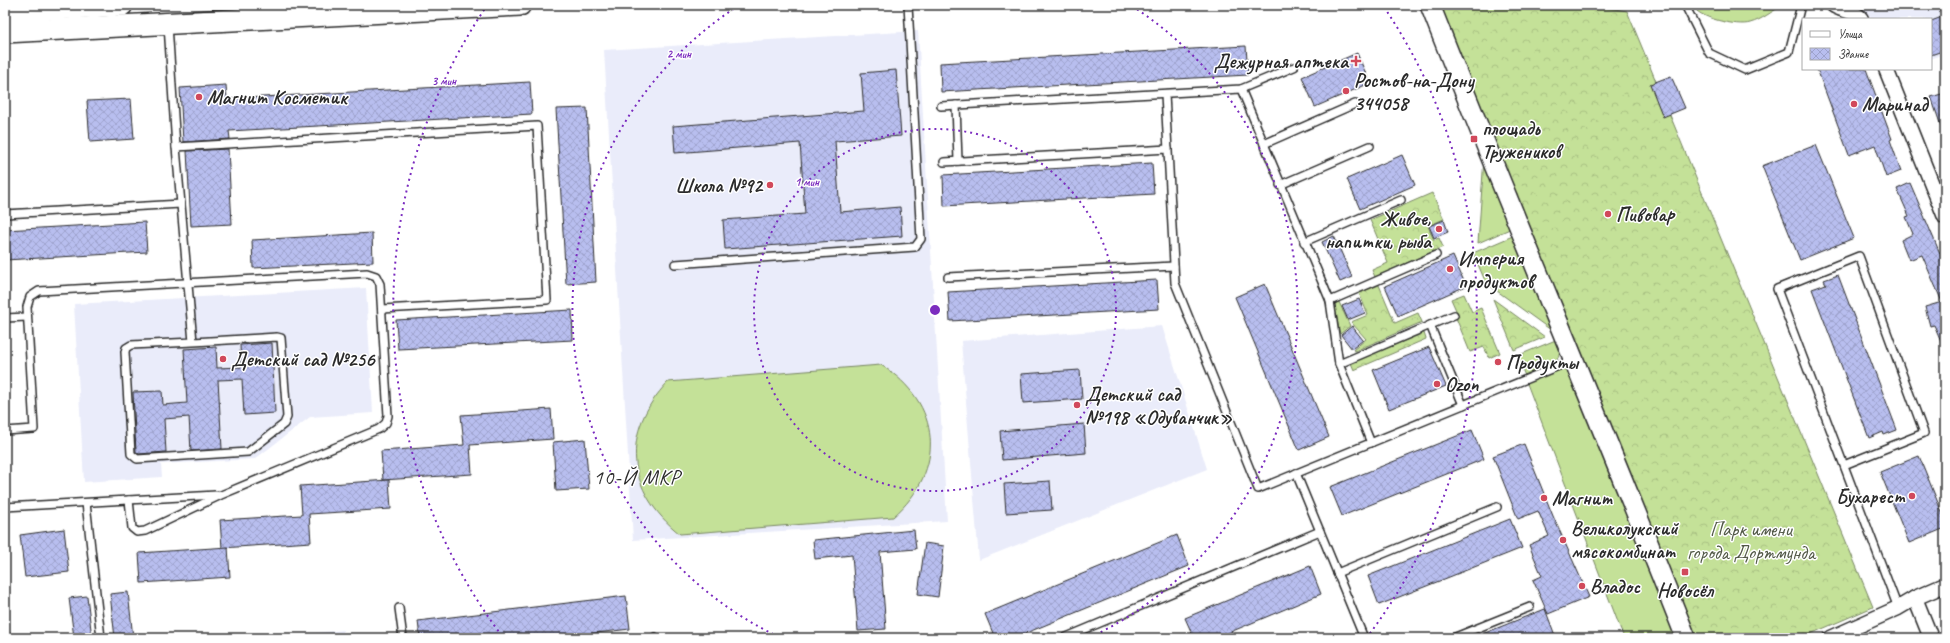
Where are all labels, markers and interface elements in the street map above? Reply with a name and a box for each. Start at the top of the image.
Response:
legend [1802,18,1932,70]
text: Улица [1838,26,1863,42]
text: 2 мин [667,46,692,62]
text: Здание [1838,46,1869,62]
place label: Дежурная аптека [1214,49,1350,75]
marker: Дежурная аптека [1351,56,1361,66]
place label: Ростов-на-Дону 344058 [1354,68,1475,116]
text: 3 мин [432,73,457,89]
place label: Магнит Косметик [207,85,349,110]
marker: Ростов-на-Дону 344058 [1341,86,1351,96]
marker: Магнит Косметик [194,92,204,102]
place label: Маринад [1862,92,1929,117]
marker: Маринад [1849,99,1859,109]
place label: площадь Тружеников [1482,116,1564,164]
marker: площадь Тружеников [1469,134,1479,144]
place label: Школа №92 [675,173,764,198]
text: 1 мин [795,174,820,190]
marker: Школа №92 [765,180,775,190]
place label: Пивовар [1616,202,1676,227]
place label: Живое, напитки, рыба [1325,206,1433,254]
marker: Пивовар [1603,209,1613,219]
marker: Живое, напитки, рыба [1434,224,1444,234]
place label: Империя продуктов [1458,246,1537,295]
marker: Империя продуктов [1445,264,1455,274]
centre of rings [928,303,942,317]
place label: Детский сад №256 [231,347,376,372]
place label: Продукты [1506,350,1580,376]
marker: Детский сад №256 [218,354,228,364]
marker: Продукты [1493,357,1503,367]
place label: Ozon [1445,372,1479,397]
marker: Ozon [1432,379,1442,389]
place label: Детский сад №198 «Одуванчик» [1085,382,1233,430]
marker: Детский сад №198 «Одуванчик» [1072,400,1082,410]
district label: 10-Й МКР [593,464,683,490]
place label: Бухарест [1836,484,1906,509]
place label: Магнит [1552,486,1613,511]
marker: Бухарест [1907,491,1917,501]
marker: Магнит [1539,493,1549,503]
place label: Великолукский мясокомбинат [1571,516,1679,564]
park label: Парк имени города Дортмунда [1687,517,1817,565]
marker: Великолукский мясокомбинат [1558,535,1568,545]
marker: Новосёл [1680,567,1690,577]
place label: Владос [1590,574,1641,599]
place label: Новосёл [1657,578,1714,603]
marker: Владос [1577,581,1587,591]

